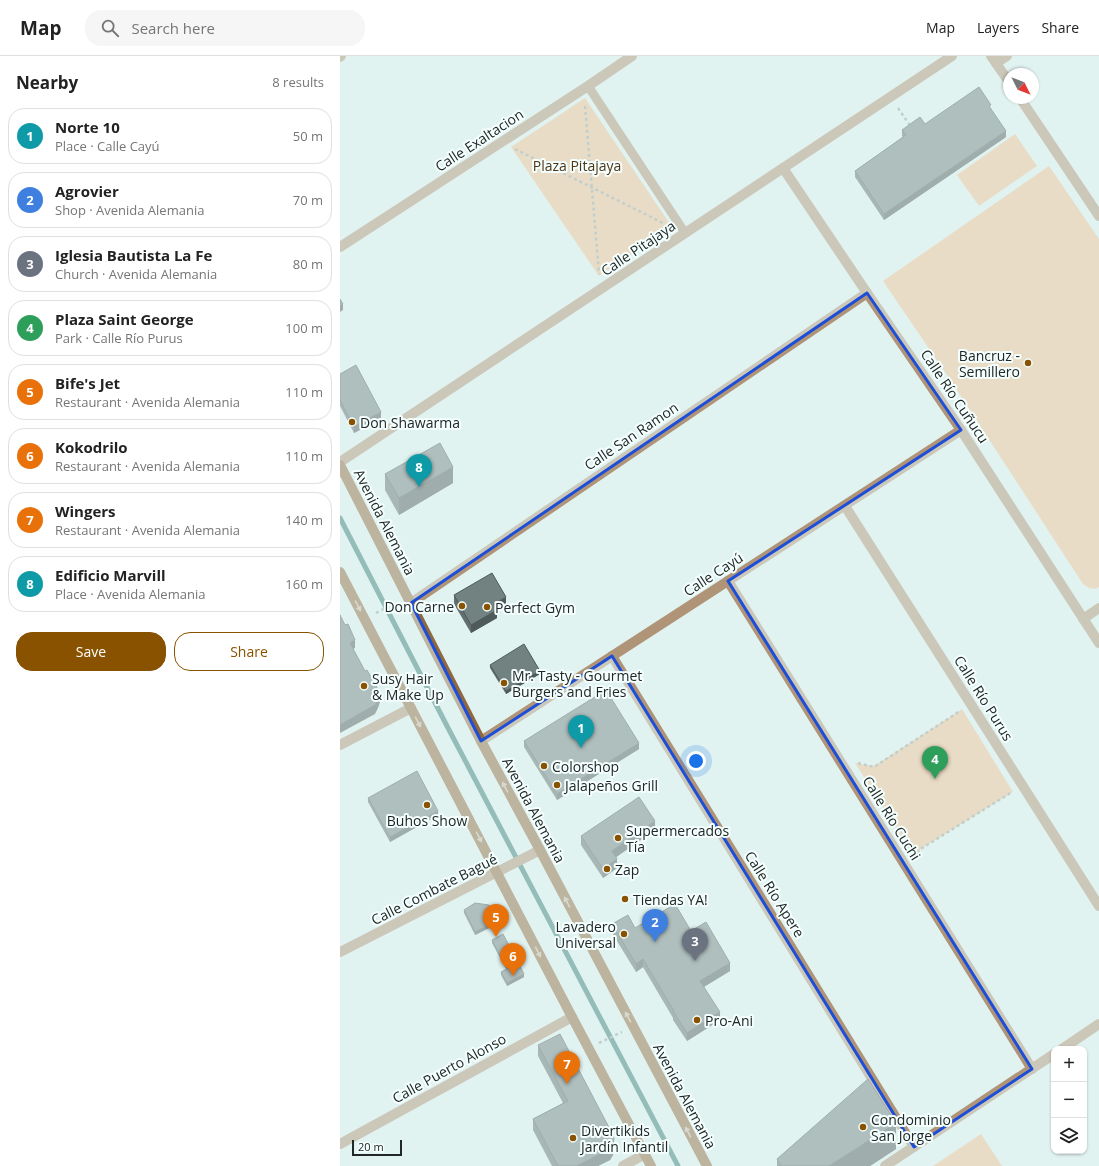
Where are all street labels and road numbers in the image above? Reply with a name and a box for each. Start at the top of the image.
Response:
street label: Calle Exaltacion [431,104,527,176]
street label: Calle Pitajaya [597,216,679,280]
street label: Calle Río Cuñucu [917,345,993,447]
street label: Calle San Ramon [580,398,682,474]
street label: Avenida Alemania [350,466,420,578]
street label: Calle Cayú [680,548,746,600]
street label: Calle Río Purus [950,652,1018,745]
street label: Avenida Alemania [498,754,570,866]
street label: Calle Río Cuchi [859,772,925,864]
street label: Calle Río Apere [741,847,809,941]
street label: Calle Combate Bagué [368,849,500,929]
street label: Calle Puerto Alonso [389,1029,509,1107]
street label: Avenida Alemania [649,1040,721,1152]

